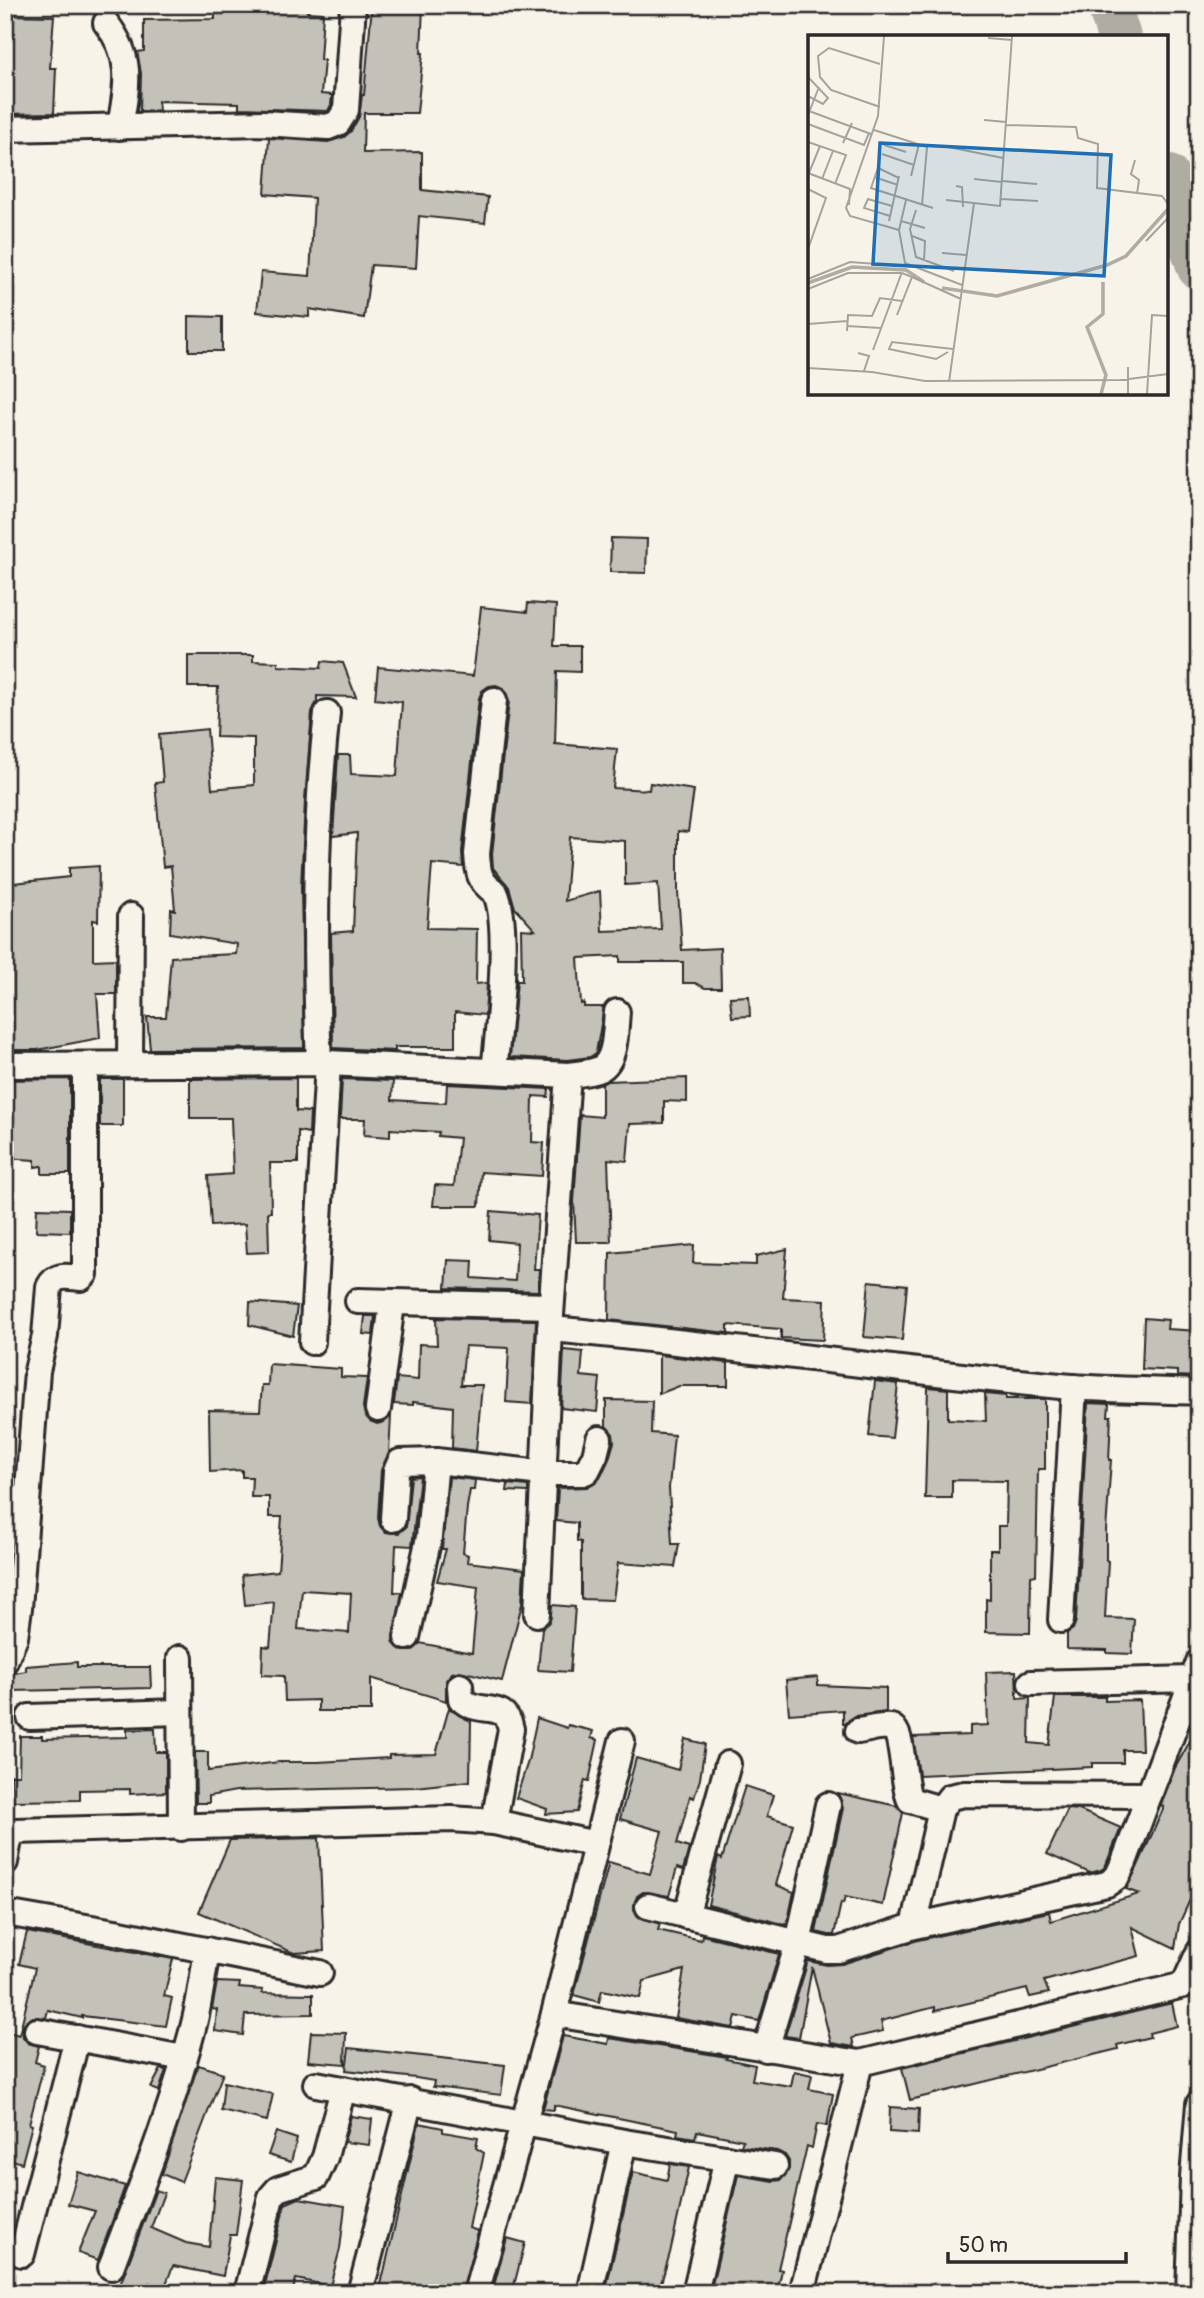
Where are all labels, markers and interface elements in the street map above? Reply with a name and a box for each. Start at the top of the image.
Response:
inset map [808,35,1169,396]
scale bar [948,2221,1127,2265]
text: 50 m [959,2232,1008,2259]

